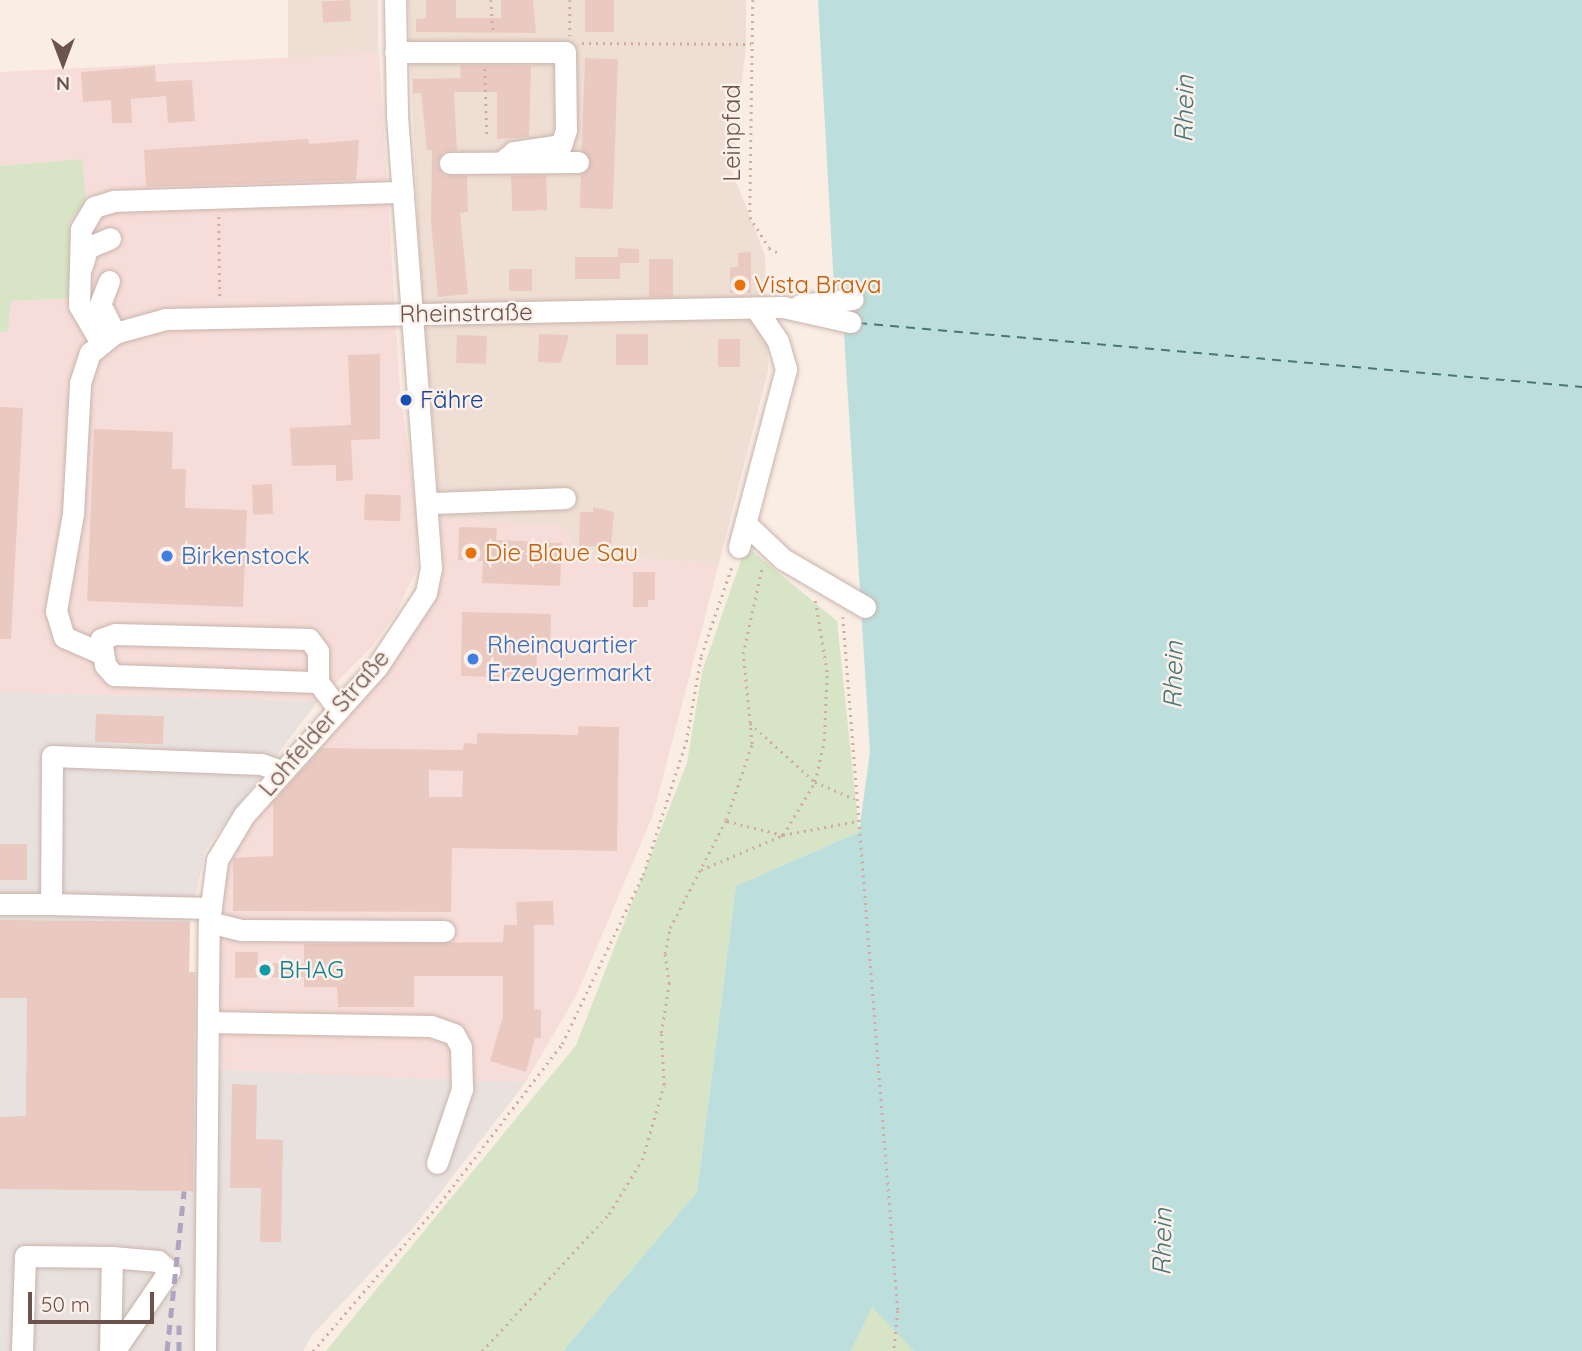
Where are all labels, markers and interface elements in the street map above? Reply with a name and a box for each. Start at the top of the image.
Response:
north arrow [28,28,98,98]
text: N [56,72,70,96]
water label: Rhein [1168,75,1200,143]
street label: Leinpfad [718,84,746,182]
place label: Vista Brava [754,271,882,299]
marker: Vista Brava [732,277,748,293]
street label: Rheinstraße [399,297,533,329]
place label: Fähre [420,386,484,414]
marker: Fähre [398,392,414,408]
place label: Die Blaue Sau [485,539,638,567]
place label: Birkenstock [181,542,310,570]
marker: Die Blaue Sau [463,545,479,561]
marker: Birkenstock [159,548,175,564]
place label: Rheinquartier Erzeugermarkt [487,631,652,687]
water label: Rhein [1157,641,1189,709]
street label: Lohfelder Straße [253,644,395,802]
marker: Rheinquartier Erzeugermarkt [465,651,481,667]
place label: BHAG [279,956,344,984]
marker: BHAG [257,962,273,978]
water label: Rhein [1146,1208,1178,1276]
scale bar [32,1278,158,1322]
text: 50 m [41,1291,90,1317]

